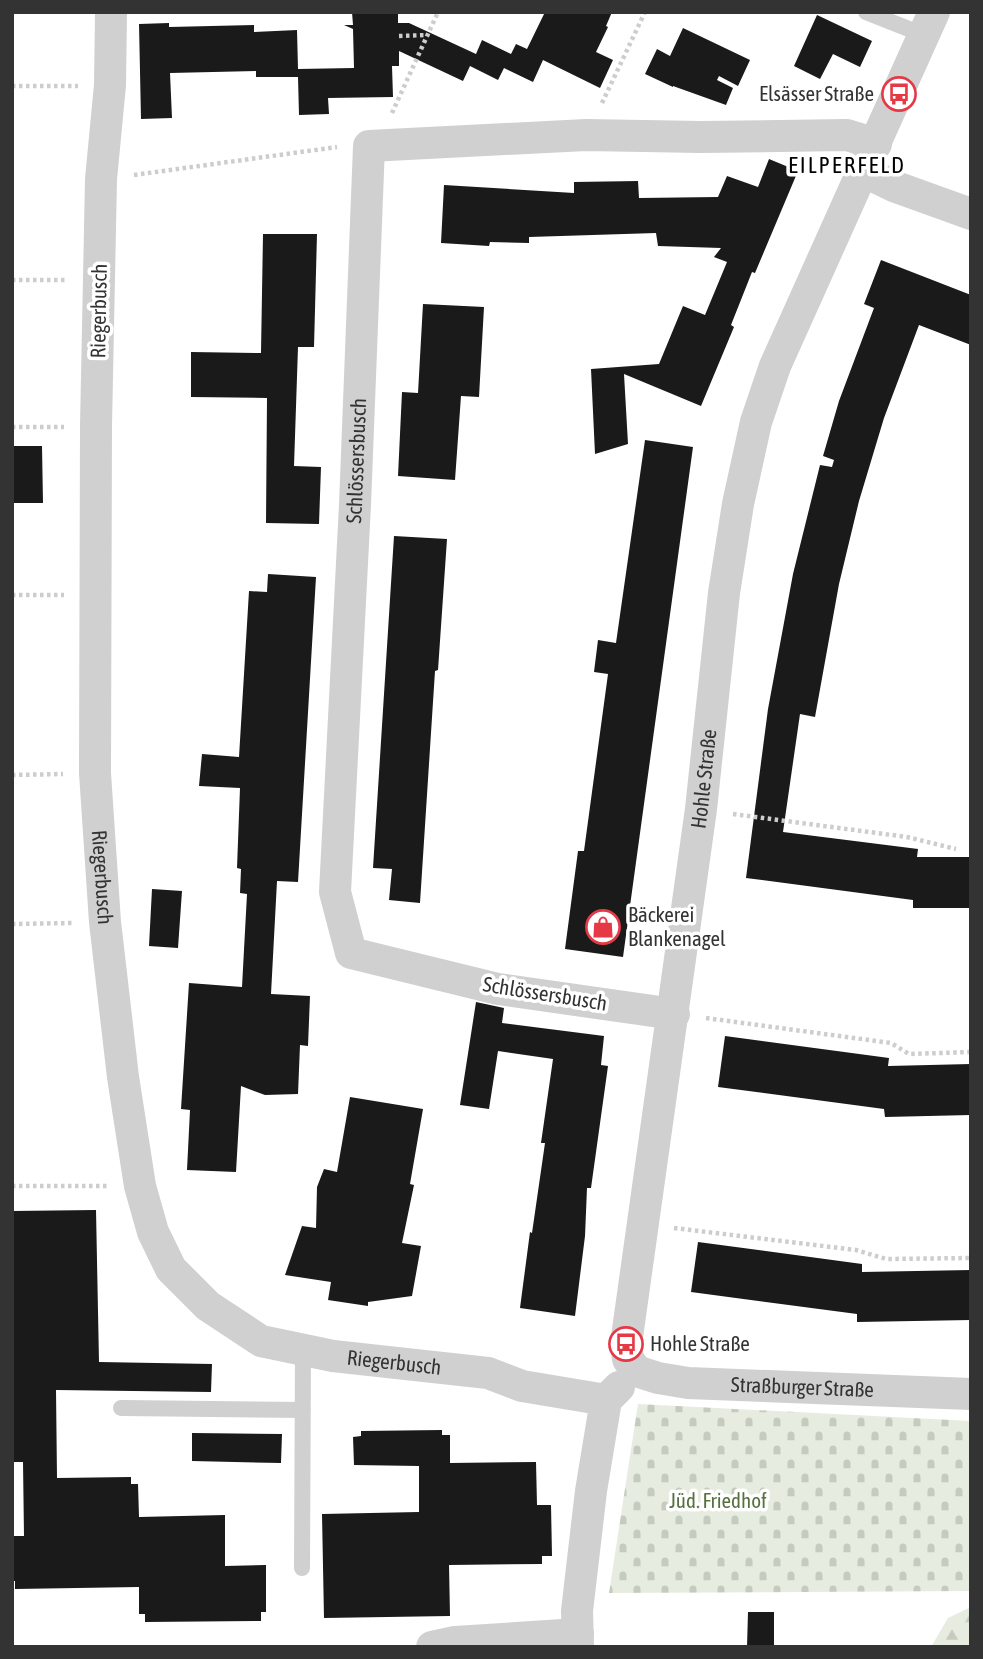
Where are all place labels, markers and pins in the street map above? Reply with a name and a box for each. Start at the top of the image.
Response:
bus stop icon: Elsässer Straße [880,75,918,113]
place label: Elsässer Straße [759,81,874,105]
place label: Bäckerei Blankenagel [628,902,726,950]
shop icon: Bäckerei Blankenagel [584,908,622,946]
bus stop icon: Hohle Straße [607,1325,645,1363]
place label: Hohle Straße [650,1331,750,1355]

